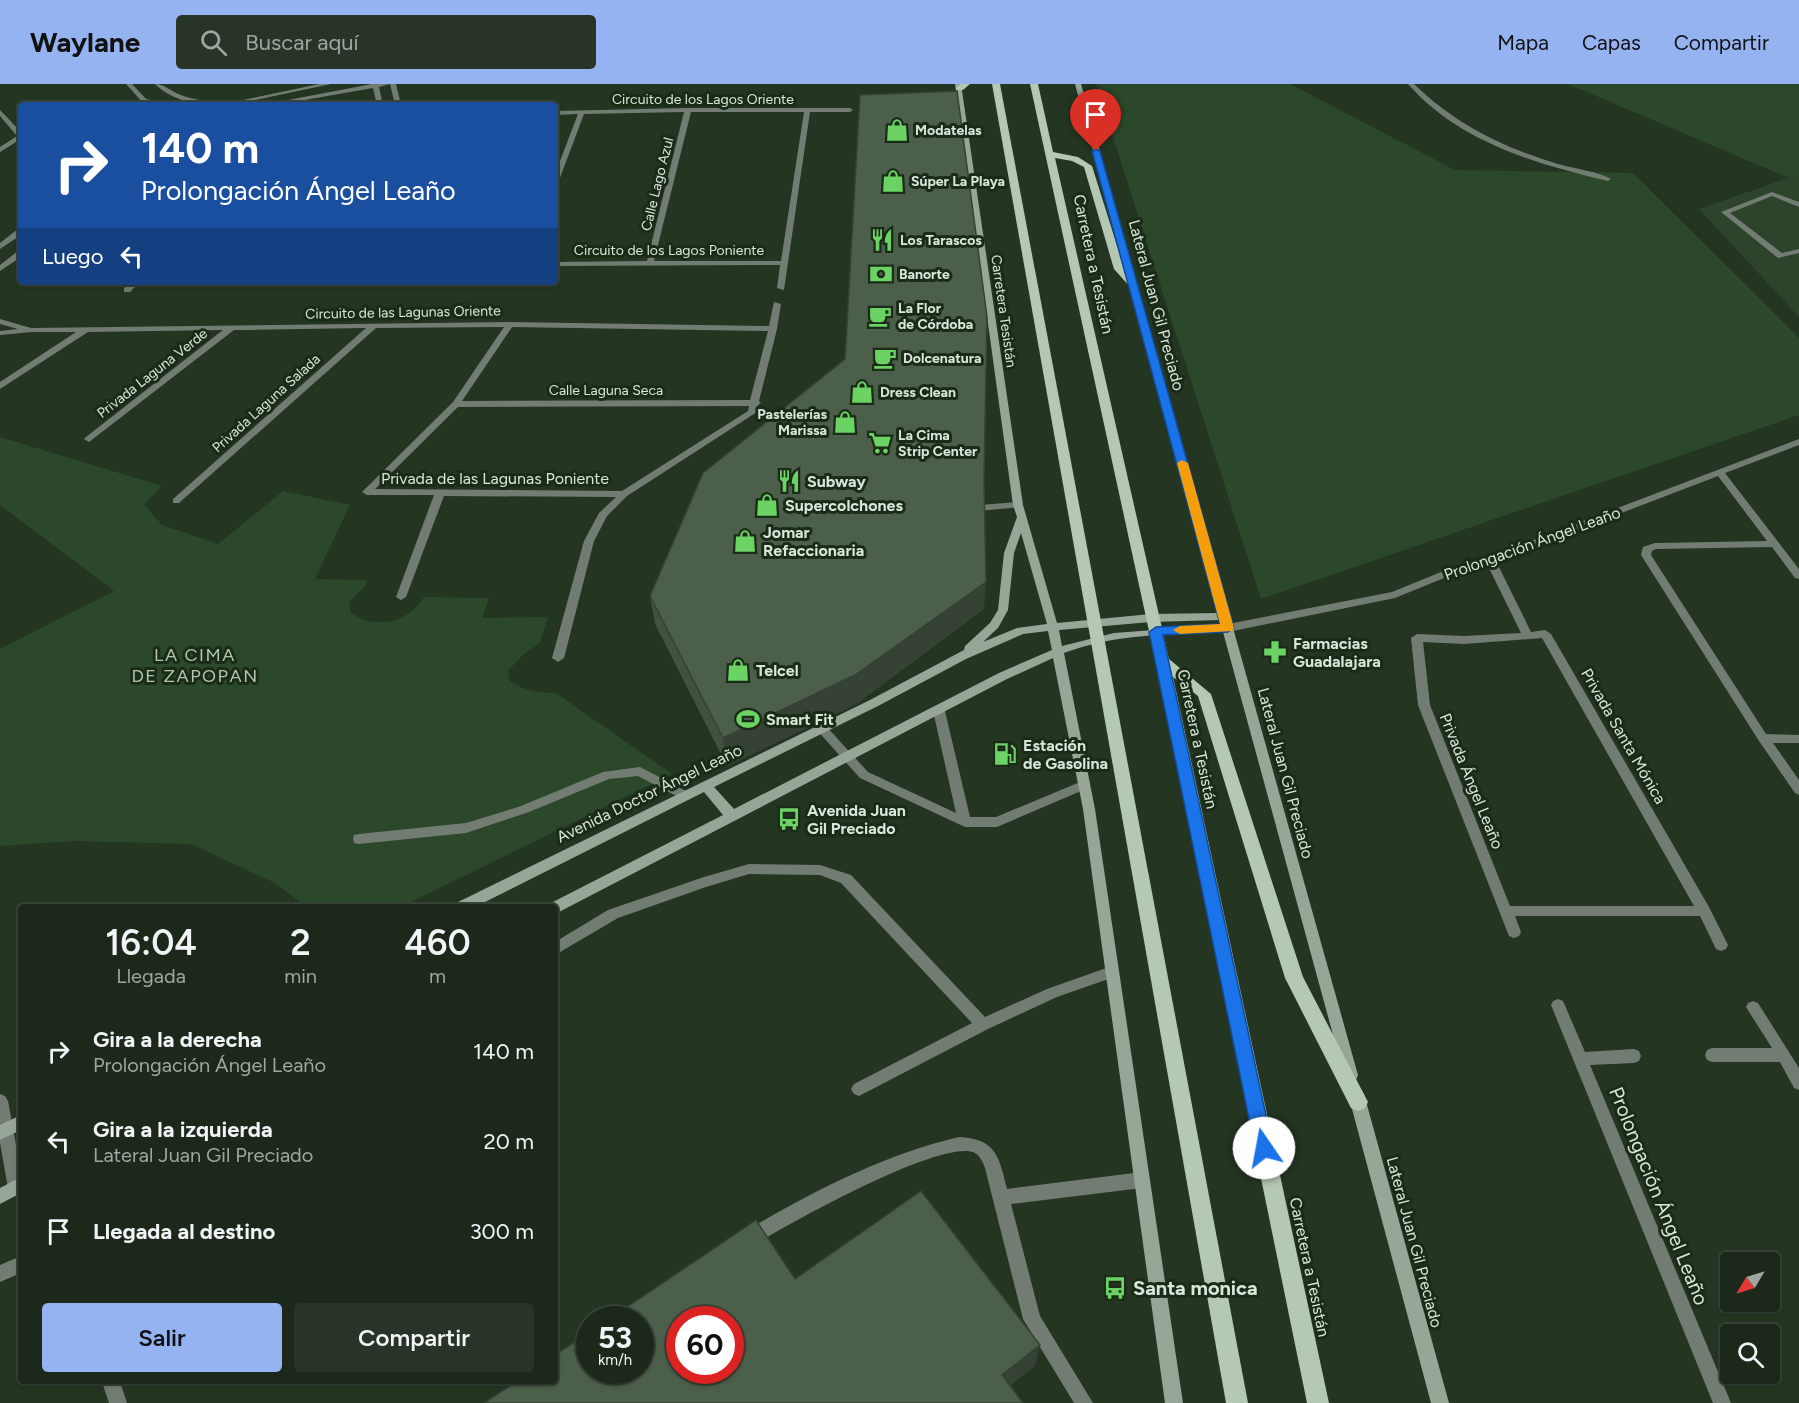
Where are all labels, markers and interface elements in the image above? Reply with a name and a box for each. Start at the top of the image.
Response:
search box [176,15,596,69]
text: Waylane [30,25,140,59]
icon: search [197,26,230,59]
text: Buscar aquí [245,29,359,56]
text: Mapa [1497,30,1549,55]
text: Capas [1582,30,1641,55]
text: Compartir [1674,30,1769,55]
pin [1070,89,1121,151]
street label: Circuito de los Lagos Oriente [612,91,794,108]
icon: arrive [1079,98,1112,131]
shop icon: Modatelas [884,117,910,143]
place label: Modatelas [915,122,982,139]
text: 140 m [141,123,259,174]
icon: right [42,126,120,204]
street label: Calle Lago Azul [638,136,677,233]
shop icon: Súper La Playa [880,168,906,194]
place label: Súper La Playa [911,173,1005,190]
text: Prolongación Ángel Leaño [141,174,456,207]
street label: Carretera a Tesistán [1069,193,1118,336]
street label: Lateral Juan Gil Preciado [1125,218,1189,393]
restaurant icon: Los Tarascos [869,227,895,253]
place label: Los Tarascos [900,232,982,249]
icon: left [115,240,148,273]
street label: Circuito de los Lagos Poniente [574,242,764,259]
text: Luego [42,243,103,270]
street label: Carretera Tesistán [987,254,1020,369]
bank icon: Banorte [868,261,894,287]
place label: Banorte [899,266,950,283]
place label: La Flor de Córdoba [898,300,973,333]
street label: Circuito de las Lagunas Oriente [305,302,501,323]
cafe icon: La Flor de Córdoba [867,303,893,329]
street label: Privada Laguna Verde [94,325,211,422]
cafe icon: Dolcenatura [872,345,898,371]
street label: Privada Laguna Salada [209,350,324,456]
place label: Dolcenatura [903,350,982,367]
shop icon: Dress Clean [849,379,875,405]
street label: Calle Laguna Seca [549,382,663,399]
place label: Dress Clean [880,384,956,401]
place label: Pastelerías Marissa [757,406,827,439]
shop icon: Pastelerías Marissa [832,409,858,435]
place label: La Cima Strip Center [898,427,978,460]
supermarket icon: La Cima Strip Center [867,430,893,456]
restaurant icon: Subway [776,468,802,494]
street label: Privada de las Lagunas Poniente [381,469,609,488]
place label: Subway [807,472,866,491]
shop icon: Supercolchones [754,492,780,518]
place label: Supercolchones [785,496,903,515]
street label: Prolongación Ángel Leaño [1441,503,1623,584]
place label: Jomar Refaccionaria [763,523,864,560]
shop icon: Jomar Refaccionaria [732,528,758,554]
place label: Farmacias Guadalajara [1293,634,1381,671]
pharmacy icon: Farmacias Guadalajara [1262,639,1288,665]
district label: LA CIMA DE ZAPOPAN [131,644,259,687]
shop icon: Telcel [725,657,751,683]
place label: Telcel [756,661,799,680]
street label: Privada Santa Mónica [1577,665,1670,807]
street label: Carretera a Tesistán [1173,668,1222,811]
street label: Lateral Juan Gil Preciado [1254,686,1318,861]
sports icon: Smart Fit [735,706,761,732]
place label: Smart Fit [766,710,834,729]
street label: Privada Ángel Leaño [1436,710,1507,852]
place label: Estación de Gasolina [1023,736,1108,773]
street label: Avenida Doctor Ángel Leaño [553,740,745,847]
fuel station icon: Estación de Gasolina [992,741,1018,767]
place label: Avenida Juan Gil Preciado [807,801,906,838]
bus stop icon: Avenida Juan Gil Preciado [776,806,802,832]
text: 16:04 [105,921,197,964]
text: 2 [290,921,311,964]
text: 460 [404,921,471,964]
text: Llegada [116,964,186,988]
text: min [284,964,317,988]
text: m [429,964,446,988]
text: Gira a la derecha [93,1026,262,1053]
icon: right [42,1035,75,1068]
text: 140 m [473,1038,534,1065]
text: Prolongación Ángel Leaño [93,1053,326,1077]
street label: Prolongación Ángel Leaño [1604,1083,1714,1309]
text: Gira a la izquierda [93,1116,273,1143]
position arrow [1232,1116,1296,1180]
icon: left [42,1125,75,1158]
text: 20 m [483,1128,534,1155]
text: Lateral Juan Gil Preciado [93,1143,313,1167]
street label: Lateral Juan Gil Preciado [1383,1155,1447,1330]
street label: Carretera a Tesistán [1285,1196,1334,1339]
icon: arrive [42,1215,75,1248]
text: Llegada al destino [93,1218,275,1245]
text: 300 m [470,1218,534,1245]
north arrow [1720,1252,1780,1312]
map controls [1720,1252,1780,1384]
bus stop icon: Santa monica [1102,1275,1128,1301]
place label: Santa monica [1133,1276,1258,1300]
button: Salir [42,1303,282,1372]
button: Compartir [294,1303,534,1372]
speed limit sign: 60 [666,1306,744,1384]
text: 53 [598,1319,632,1356]
button: search [1720,1324,1780,1384]
text: km/h [598,1351,632,1369]

